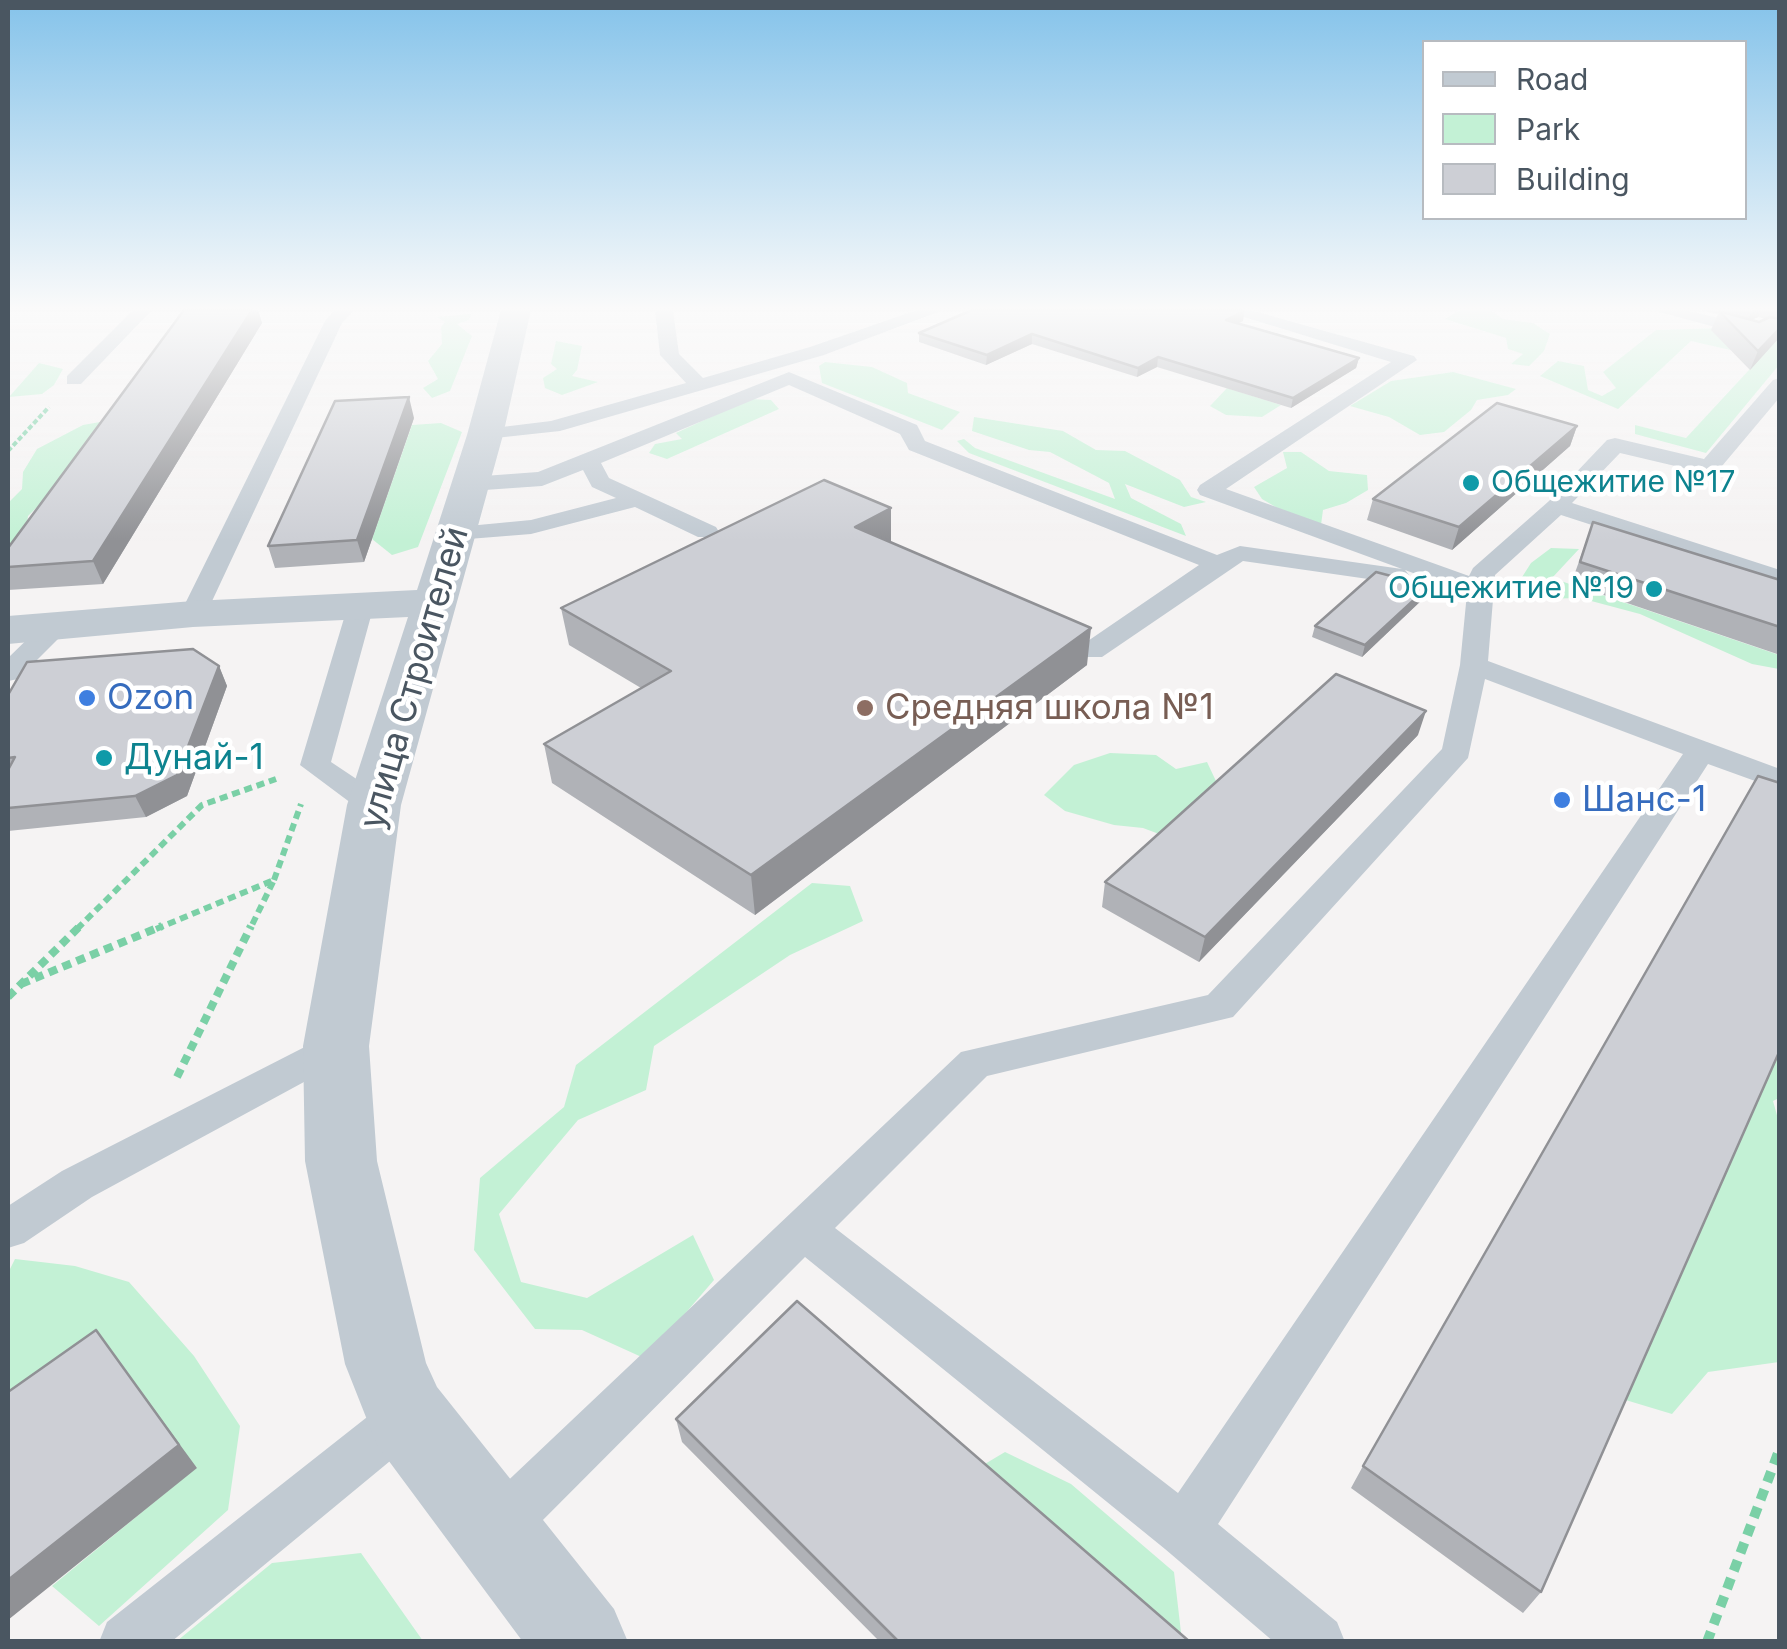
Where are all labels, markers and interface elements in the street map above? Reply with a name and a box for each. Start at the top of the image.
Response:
legend [1422,40,1747,220]
text: Road [1516,61,1588,97]
text: Park [1516,111,1580,147]
text: Building [1516,161,1630,197]
place label: Общежитие №17 [1491,465,1735,501]
marker: Общежитие №17 [1460,472,1482,494]
street label: улица Строителей [352,522,478,834]
place label: Общежитие №19 [1388,571,1634,607]
marker: Общежитие №19 [1643,578,1665,600]
place label: Ozon [107,677,194,719]
marker: Ozon [76,687,98,709]
place label: Средняя школа №1 [885,687,1214,729]
marker: Средняя школа №1 [854,697,876,719]
place label: Дунай-1 [124,737,264,779]
marker: Дунай-1 [93,747,115,769]
place label: Шанс-1 [1582,779,1706,821]
marker: Шанс-1 [1551,789,1573,811]

